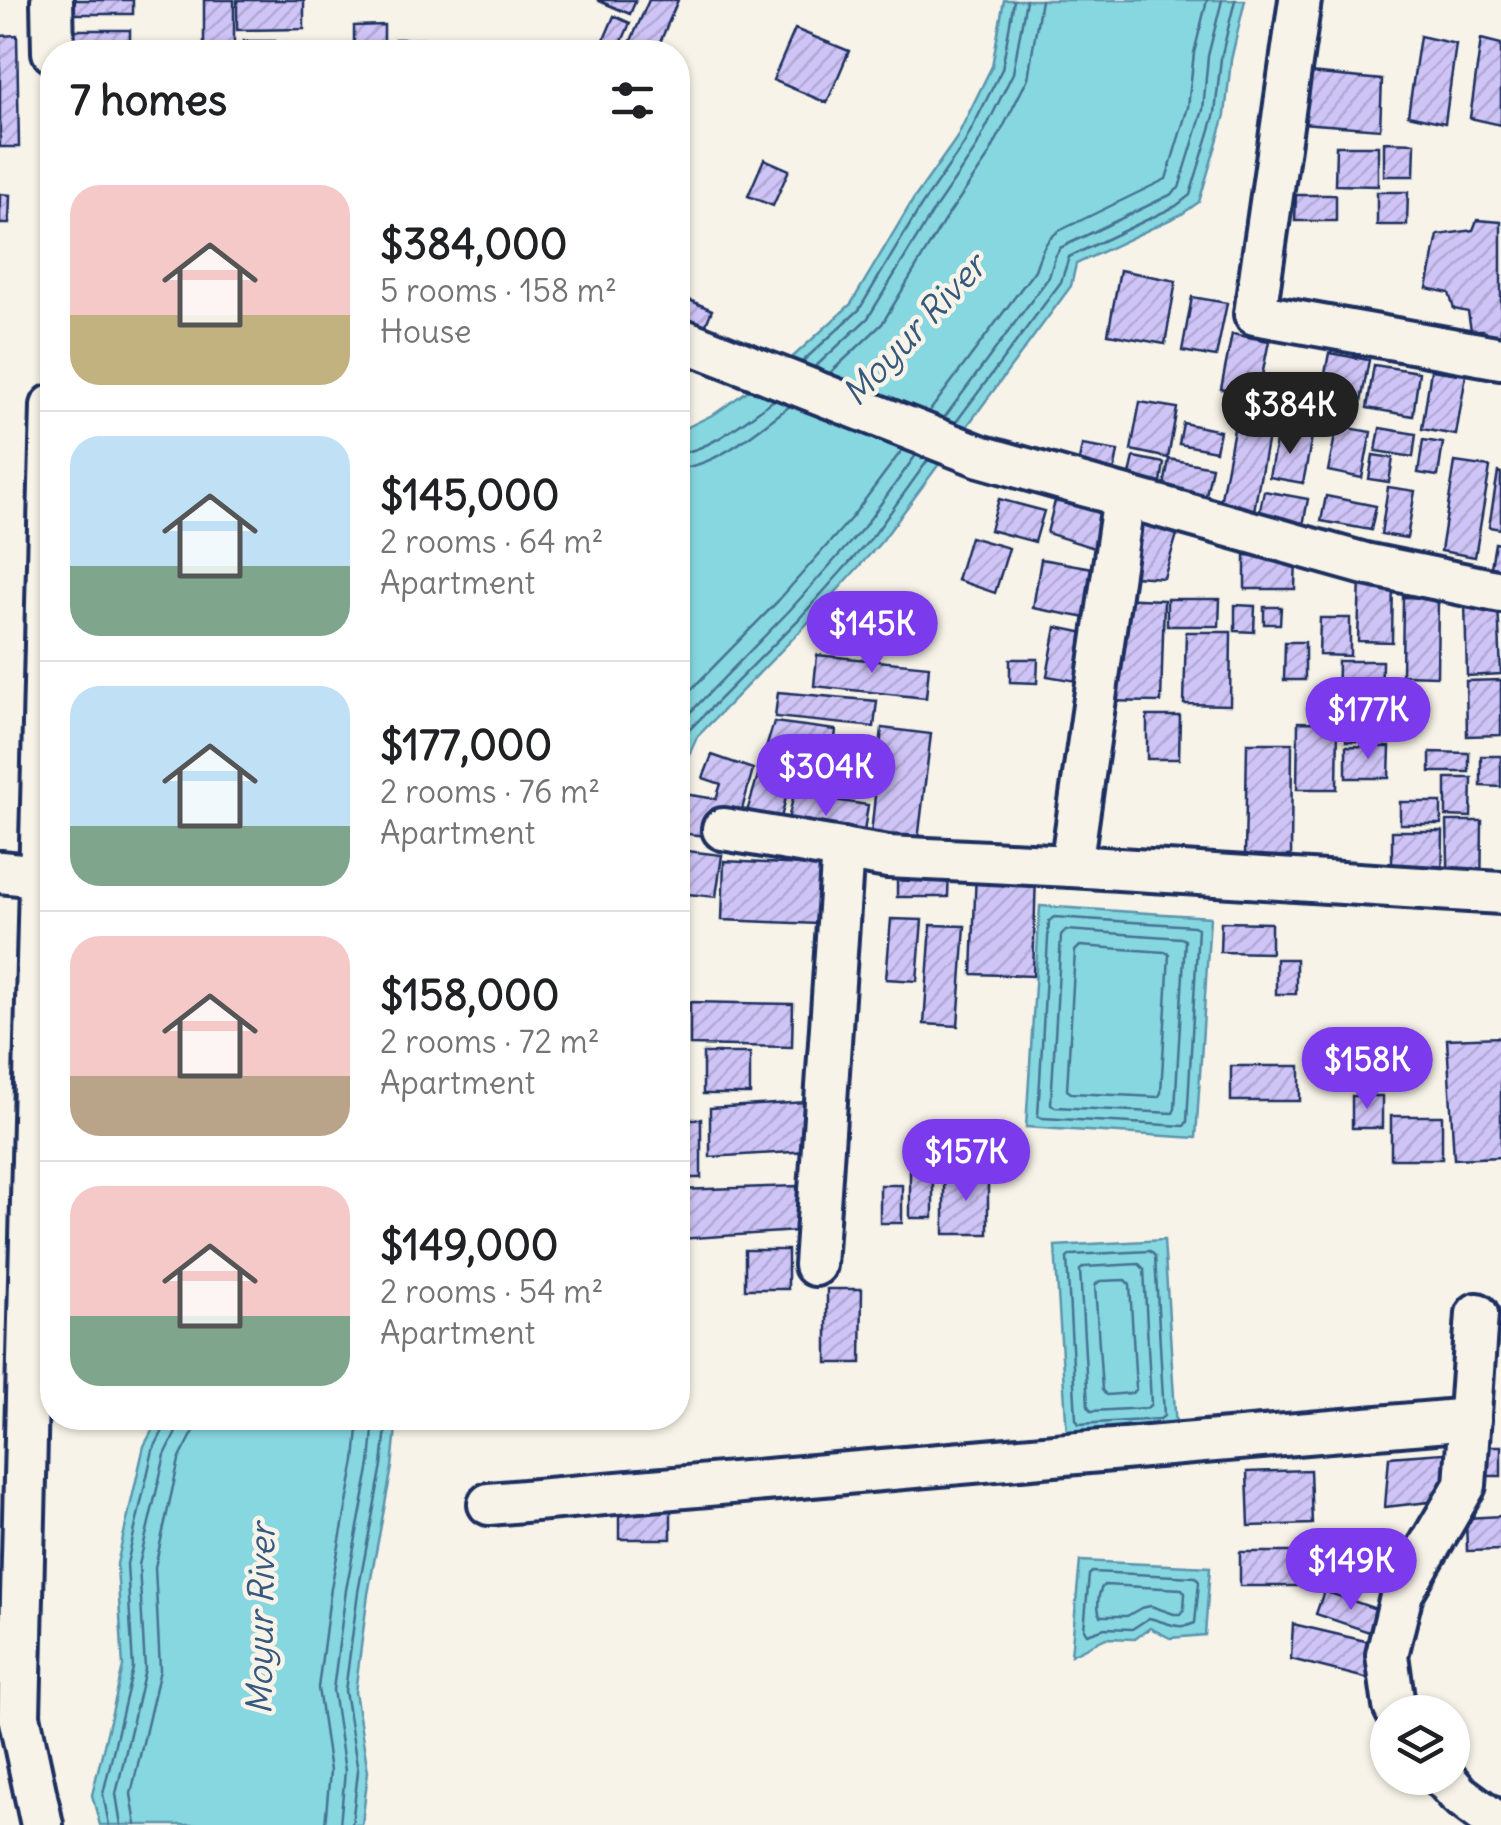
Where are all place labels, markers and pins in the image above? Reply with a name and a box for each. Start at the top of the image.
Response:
pin: $384K [1220,372,1360,457]
pin: $145K [802,591,942,676]
pin: $177K [1298,677,1438,762]
pin: $304K [756,734,896,819]
pin: $158K [1297,1027,1437,1112]
pin: $157K [896,1119,1036,1204]
pin: $149K [1281,1528,1421,1613]

